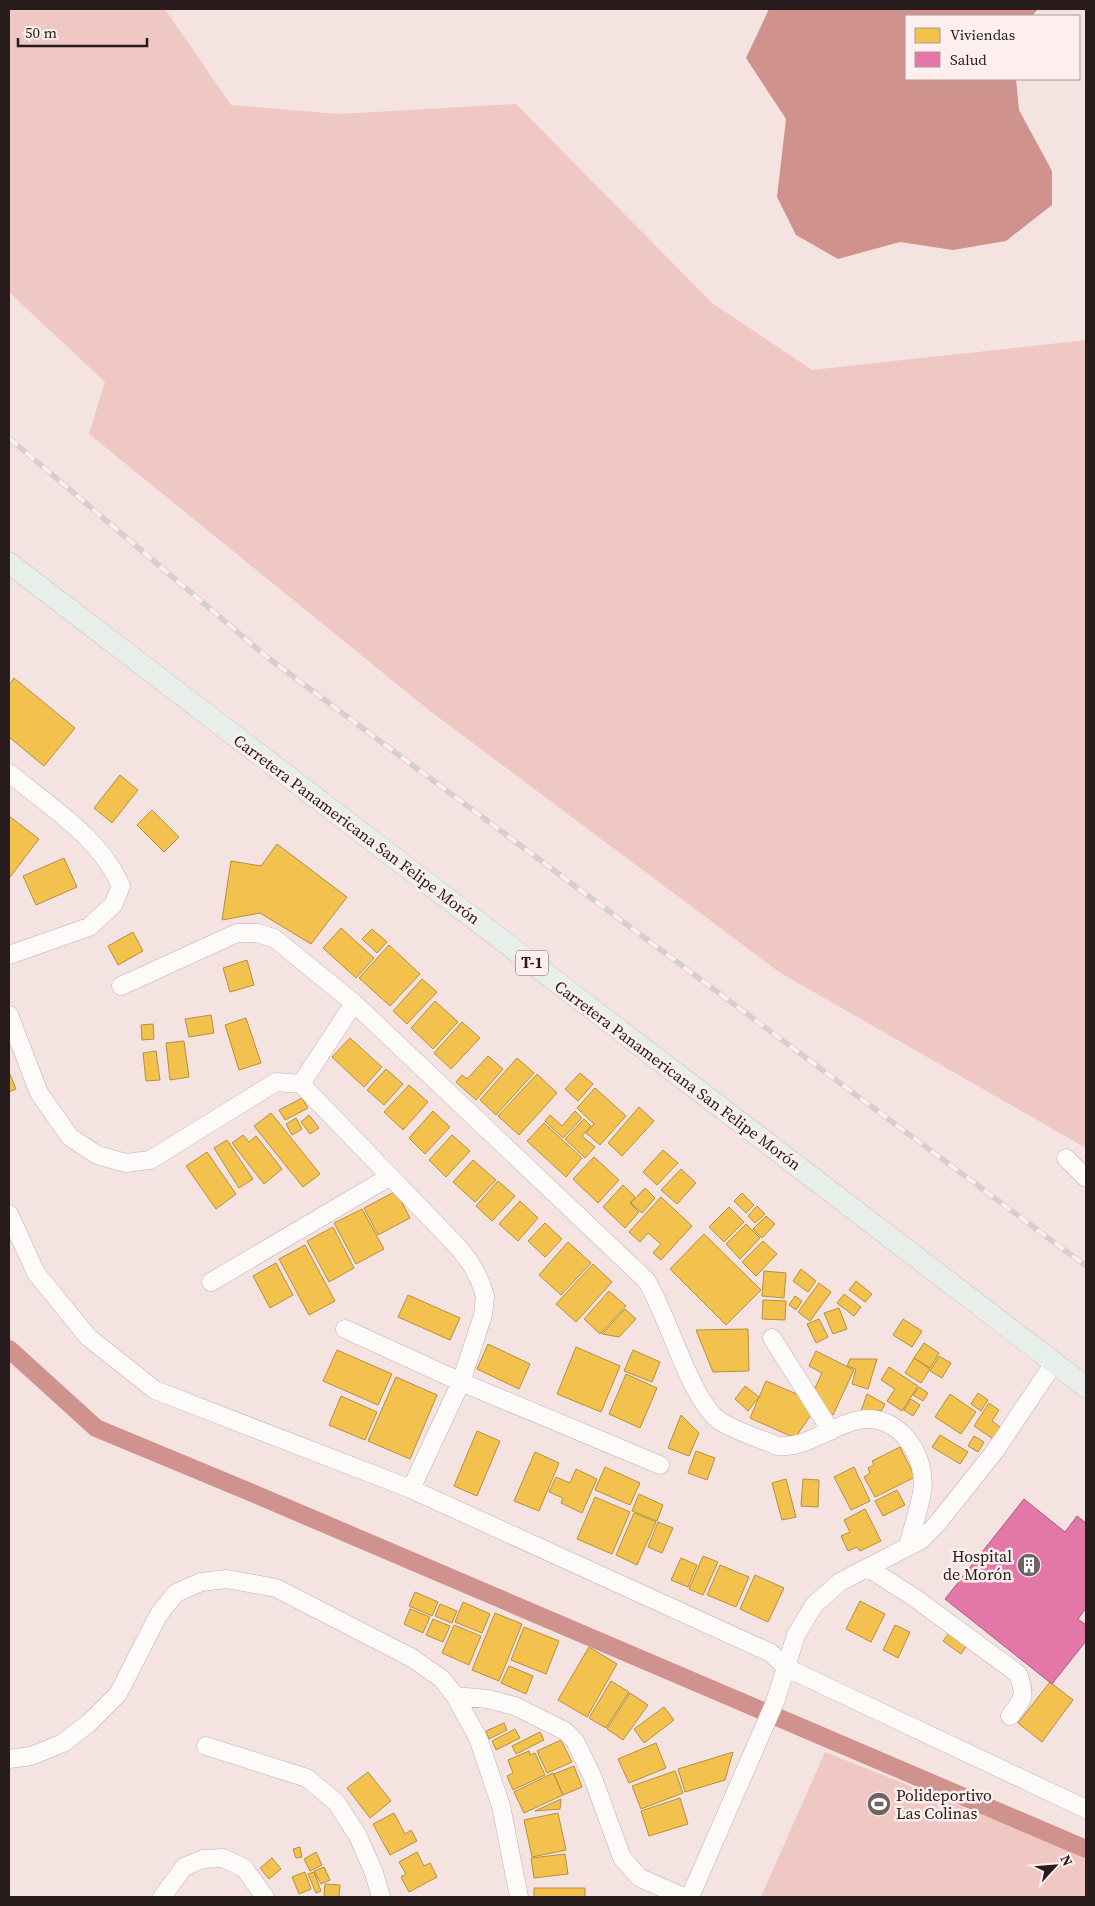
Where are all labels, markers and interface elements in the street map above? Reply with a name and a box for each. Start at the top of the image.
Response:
scale bar [18,15,146,47]
legend [905,15,1080,80]
text: 50 m [25,22,57,43]
text: Viviendas [950,24,1015,45]
text: Salud [950,49,987,70]
street label: Carretera Panamericana San Felipe Morón [229,729,485,929]
road number: T-1 [516,950,548,976]
street label: Carretera Panamericana San Felipe Morón [550,975,806,1175]
place label: Hospital de Morón [943,1545,1012,1585]
building icon: Hospital de Morón [1016,1552,1042,1578]
place label: Polideportivo Las Colinas [896,1784,992,1824]
sports icon: Polideportivo Las Colinas [866,1791,892,1817]
north arrow [1030,1841,1080,1891]
text: N [1055,1851,1078,1869]

